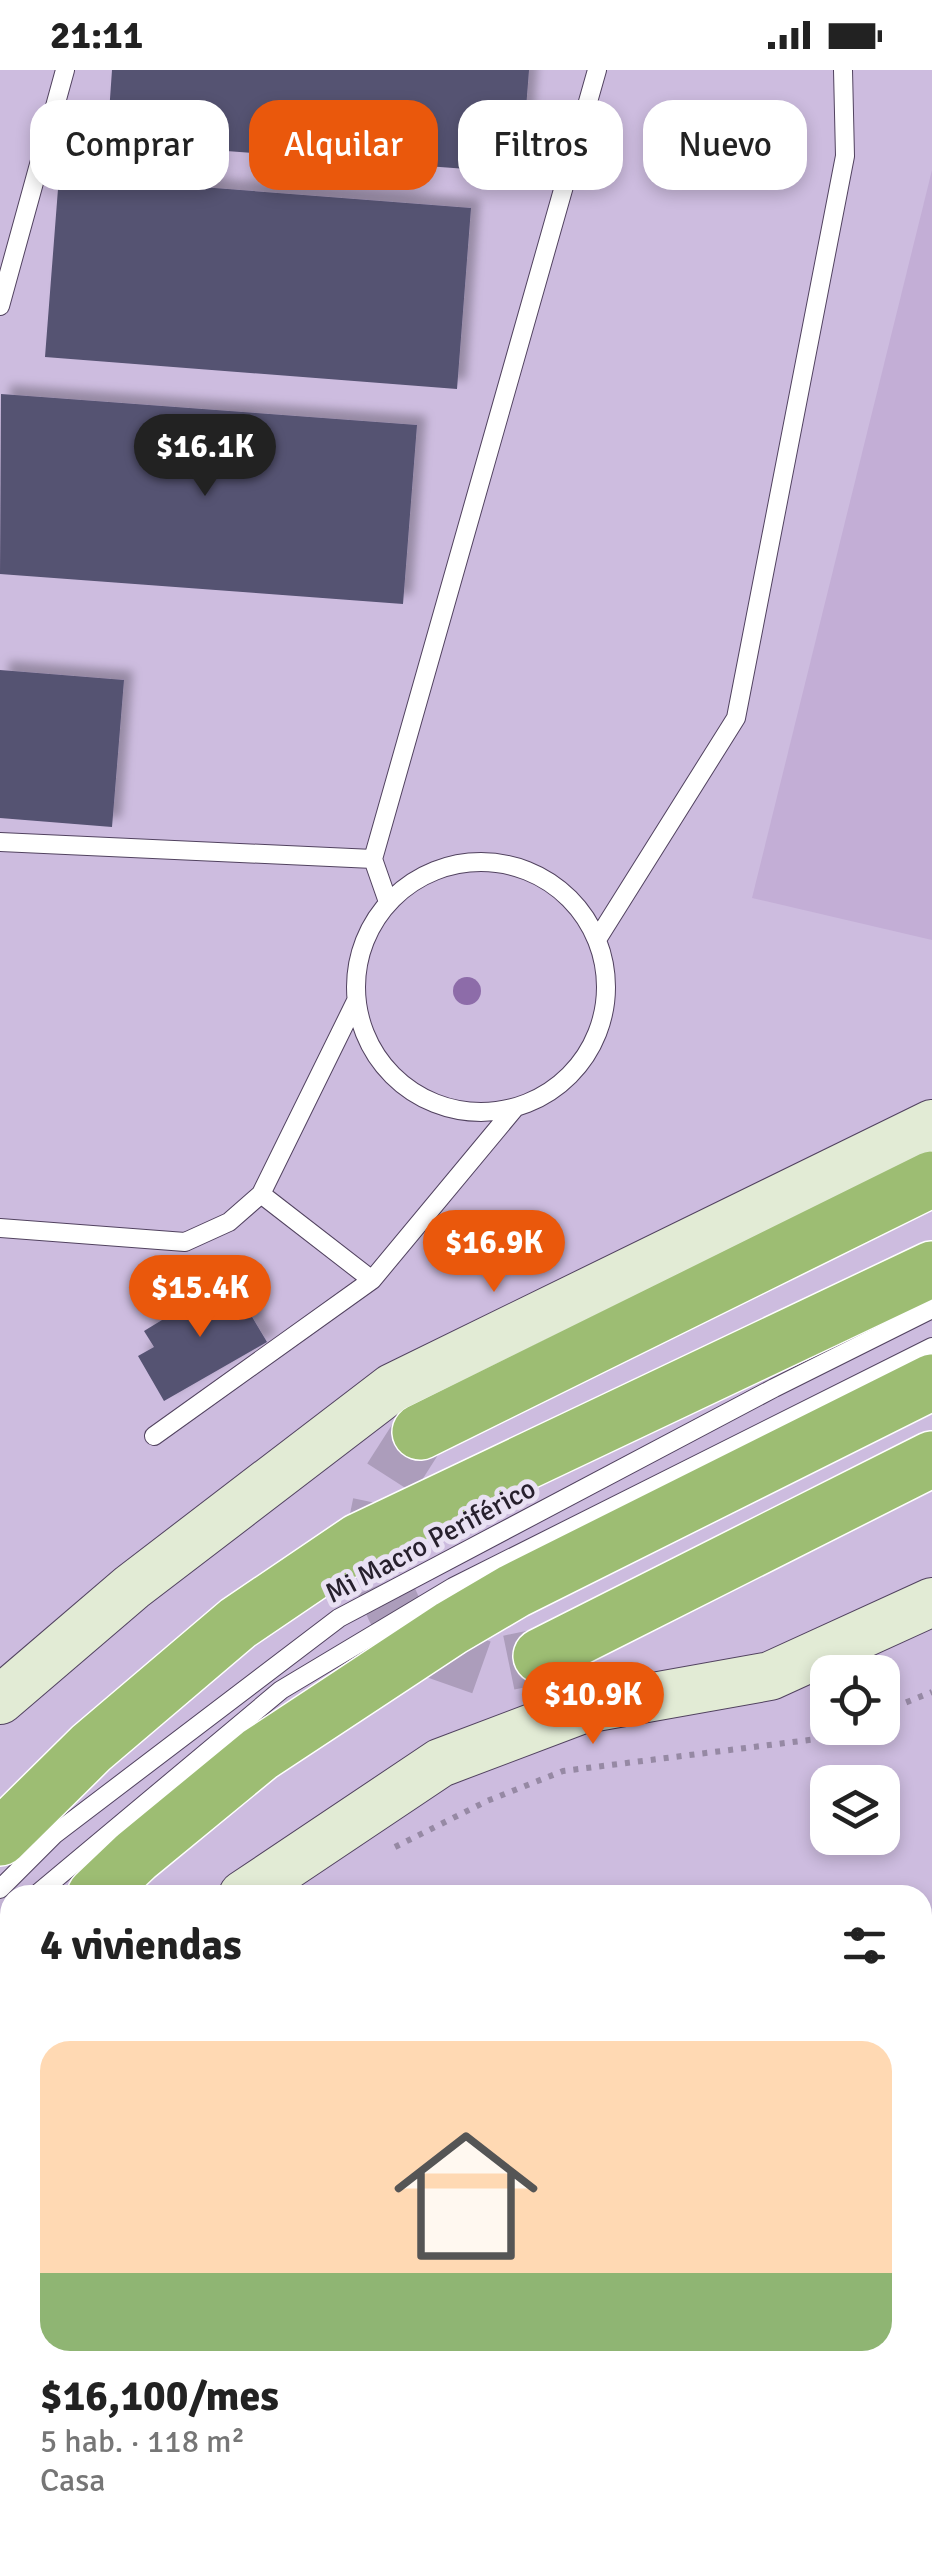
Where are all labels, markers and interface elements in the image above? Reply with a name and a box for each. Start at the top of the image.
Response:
text: 21:11 [50,12,143,59]
chip: Comprar [30,100,229,190]
chip: Alquilar [249,100,438,190]
chip: Filtros [458,100,623,190]
chip: Nuevo [643,100,807,190]
pin: $16.1K [124,414,286,499]
text: $16.1K [156,427,254,466]
pin: $16.9K [413,1210,575,1295]
text: $16.9K [445,1223,543,1262]
pin: $15.4K [119,1255,281,1340]
text: $15.4K [151,1268,249,1307]
street label: Mi Macro Periférico [320,1471,541,1611]
map controls [810,1655,900,1855]
button: locate [810,1655,900,1745]
pin: $10.9K [512,1662,674,1747]
text: $10.9K [544,1675,642,1714]
button: layers [810,1765,900,1855]
icon: filters [837,1918,892,1973]
text: 4 viviendas [40,1920,242,1971]
icon: home [376,2106,556,2286]
text: $16,100/mes [40,2371,279,2422]
text: 5 hab. · 118 m² [40,2422,245,2461]
text: Casa [40,2461,106,2500]

